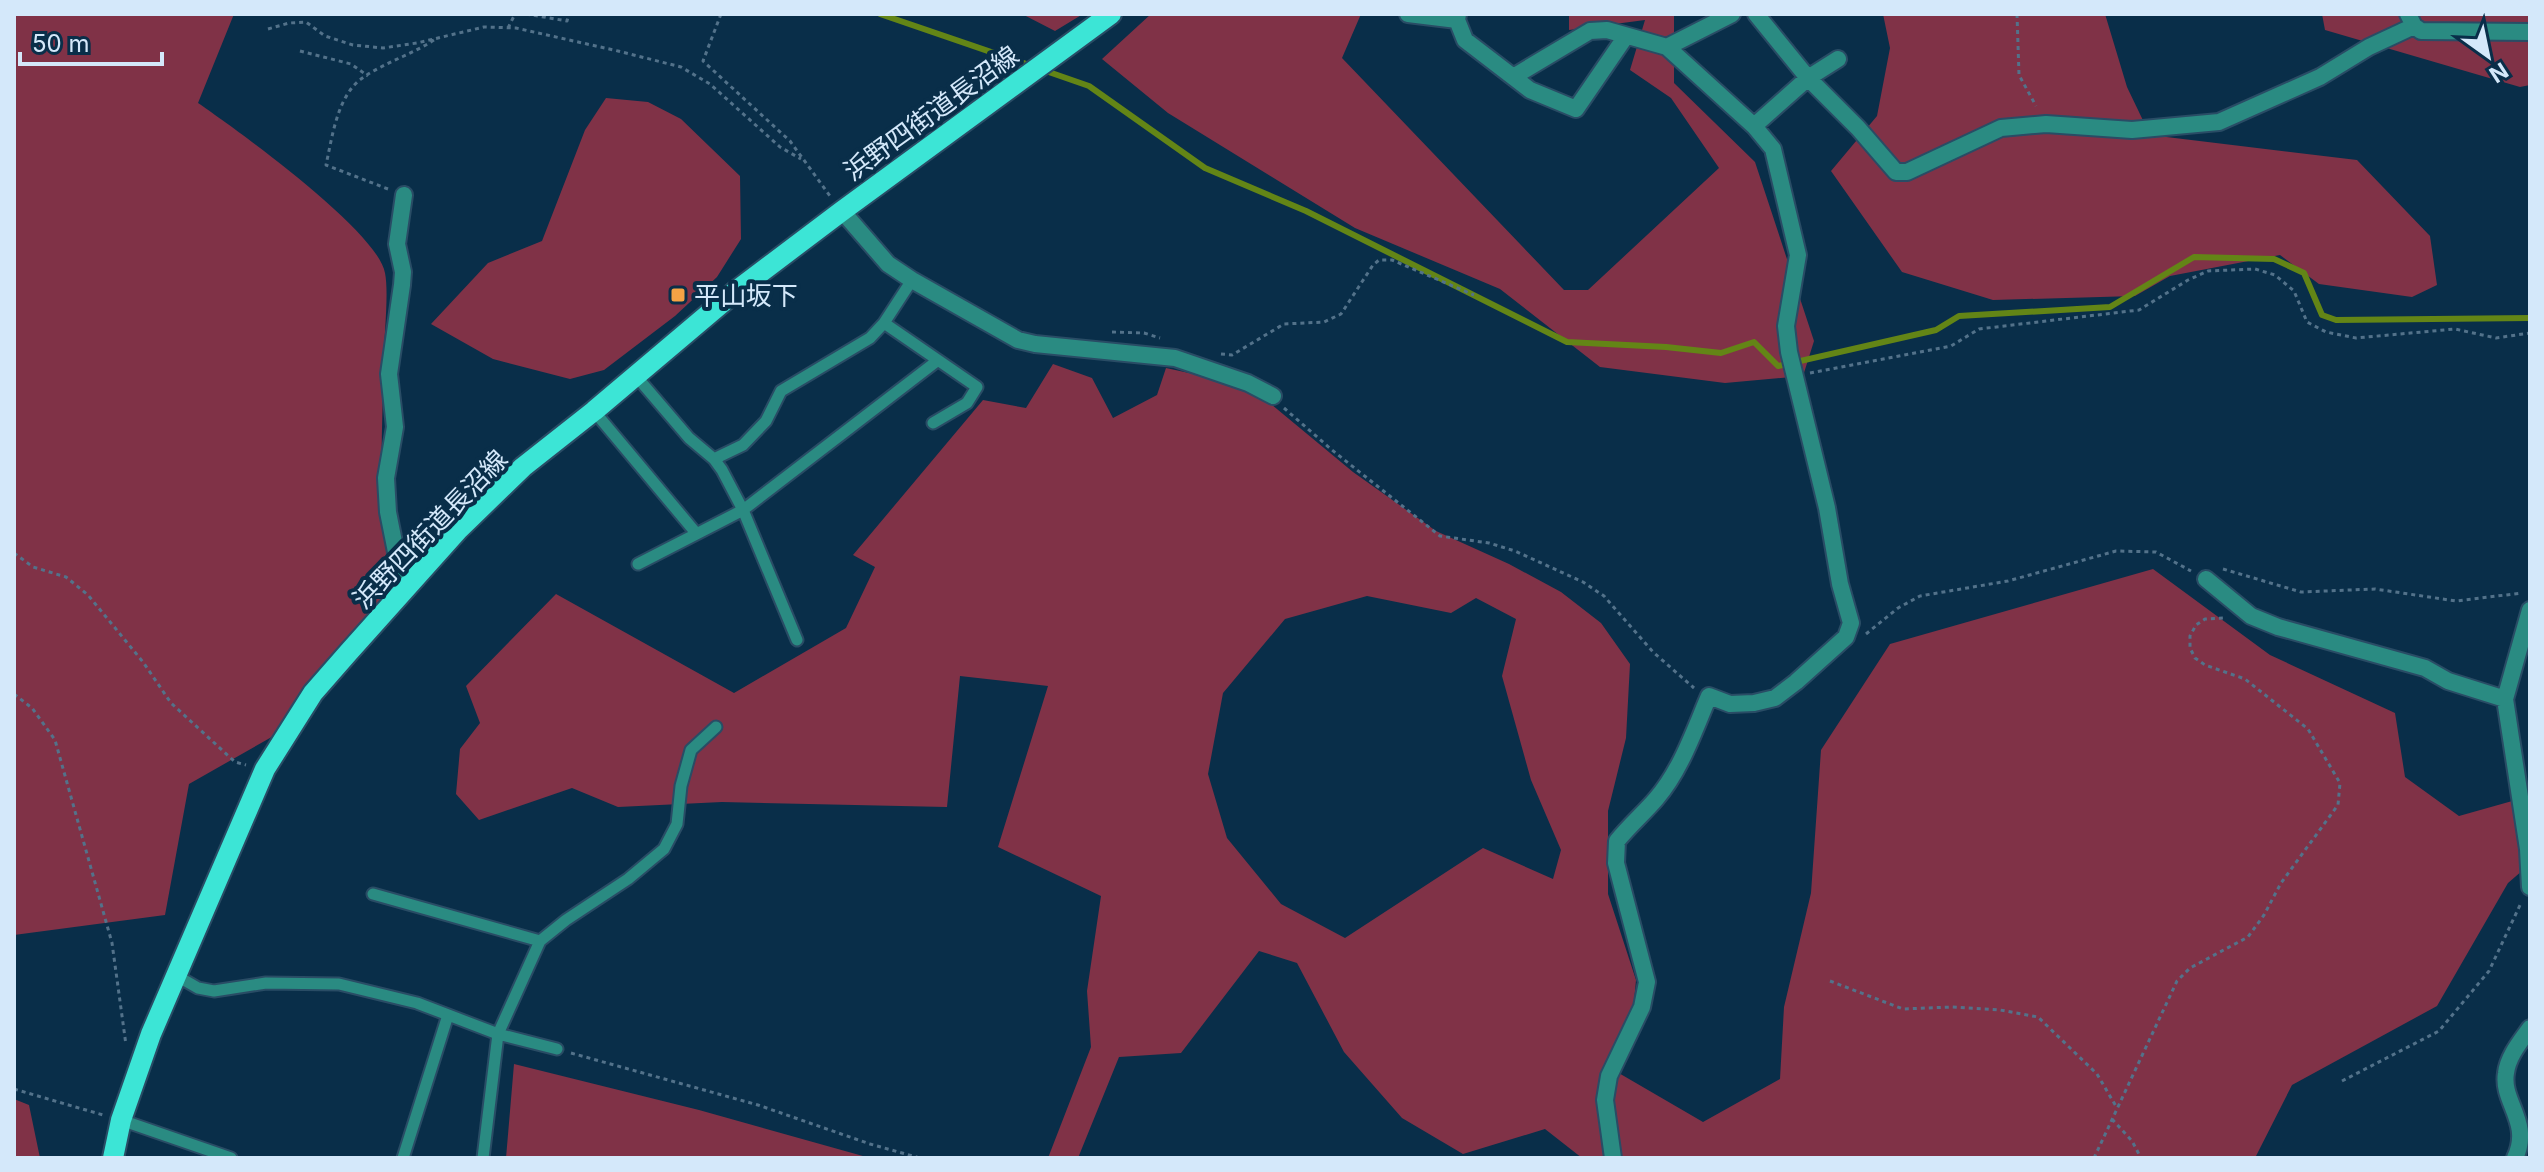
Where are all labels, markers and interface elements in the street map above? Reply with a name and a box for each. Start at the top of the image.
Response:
scale bar [20,16,162,66]
north arrow [2448,16,2528,96]
text: 50 m [32,29,90,58]
street label: 浜野四街道長沼線 [838,39,1024,187]
text: N [2485,57,2513,88]
place label: 平山坂下 [694,280,798,311]
marker: 平山坂下 [669,286,687,304]
street label: 浜野四街道長沼線 [347,443,513,615]

